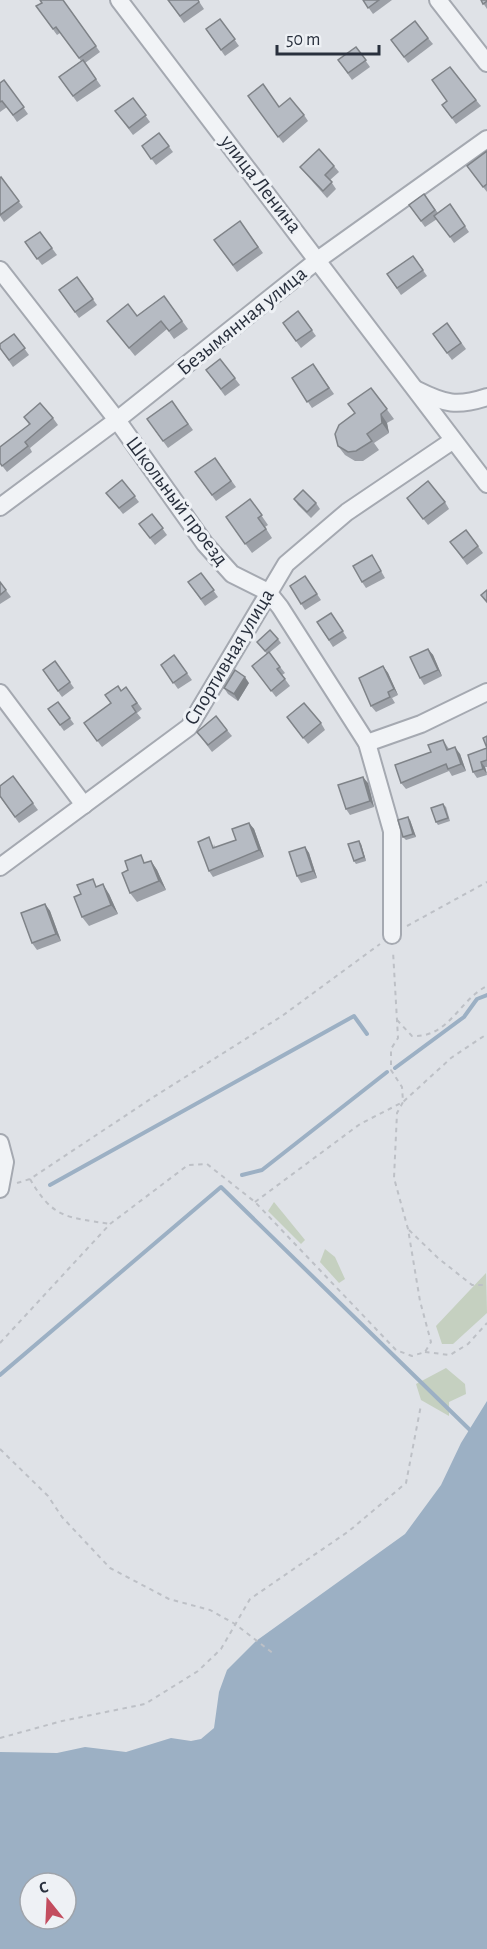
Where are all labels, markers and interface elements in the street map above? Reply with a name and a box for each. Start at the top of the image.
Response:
scale bar [277,18,379,56]
text: 50 m [286,31,320,49]
street label: улица Ленина [216,130,306,237]
street label: Безымянная улица [173,262,311,379]
street label: Школьный проезд [122,433,232,569]
street label: Спортивная улица [180,585,278,729]
north arrow [18,1871,78,1931]
text: С [37,1879,50,1897]

